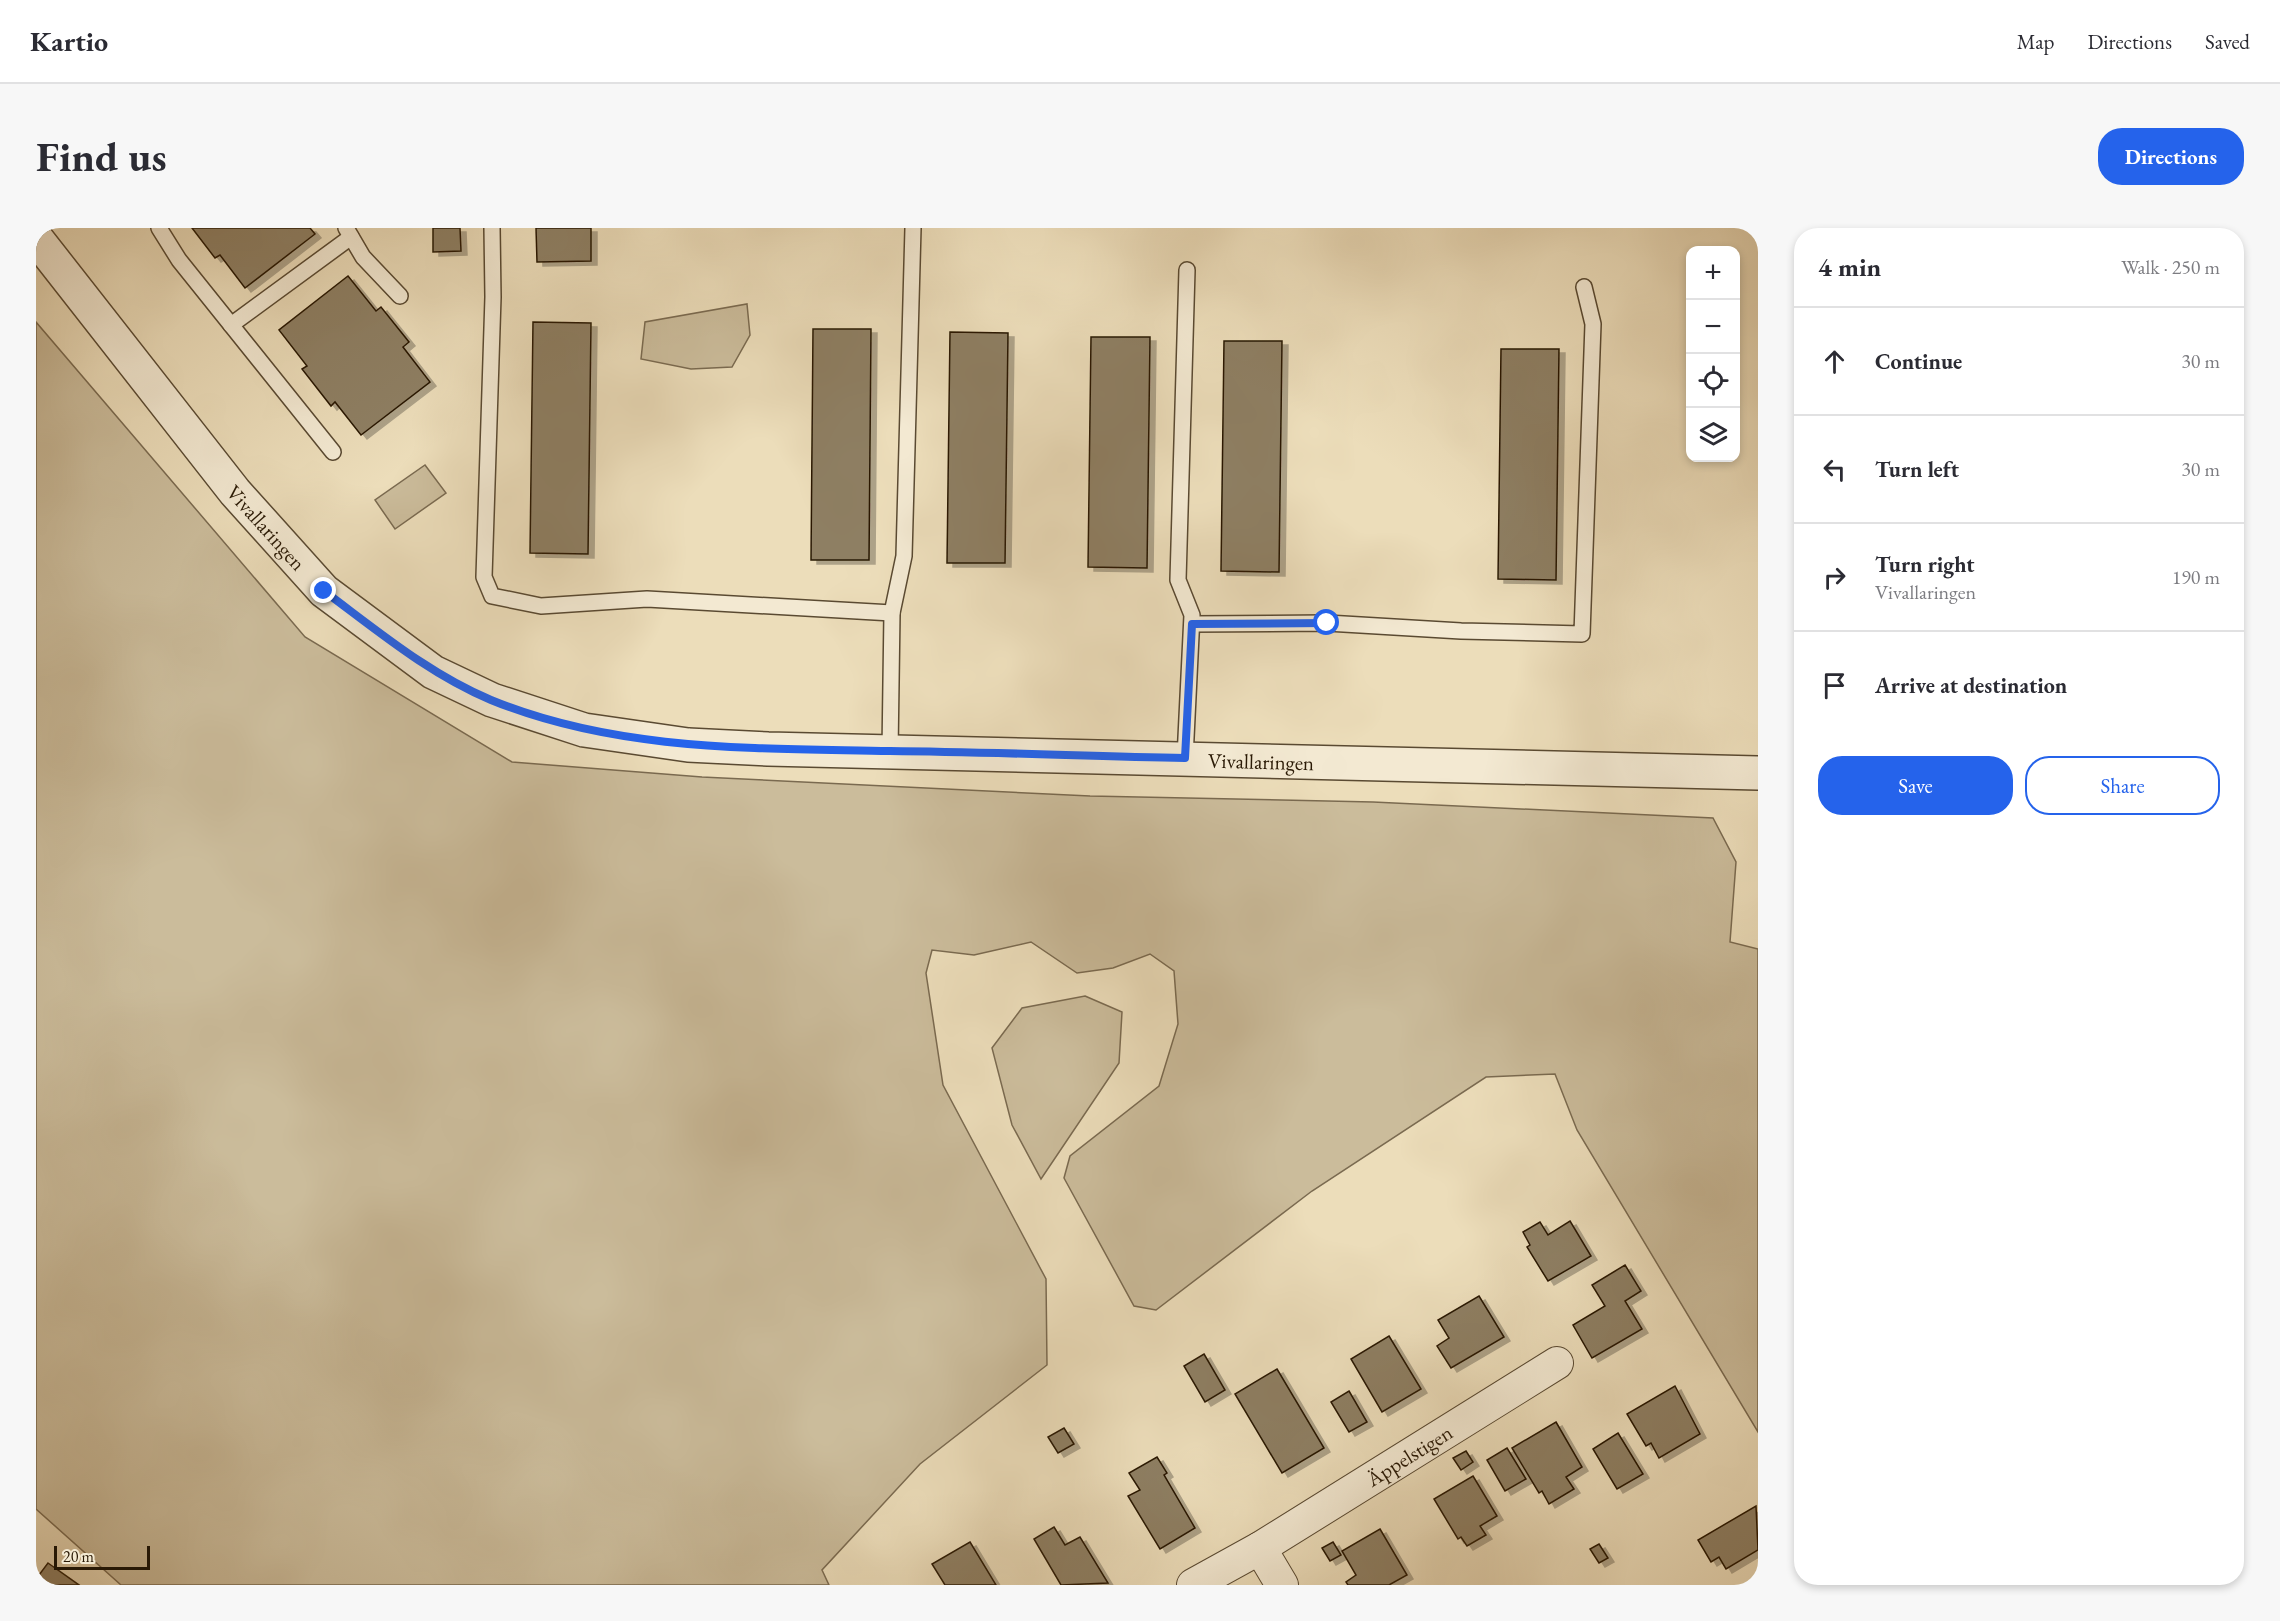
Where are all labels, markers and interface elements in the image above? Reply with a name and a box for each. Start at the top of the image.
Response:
text: Kartio [30,23,108,59]
text: Map [2017,28,2054,55]
text: Directions [2087,28,2172,55]
text: Saved [2205,28,2250,55]
button: Directions [2098,128,2244,185]
text: Find us [36,129,167,184]
map controls [1686,246,1740,462]
button: + [1686,246,1740,300]
text: 4 min [1818,250,1881,284]
text: Walk · 250 m [2121,254,2220,280]
button: − [1686,300,1740,354]
icon: ahead [1818,345,1851,378]
text: Continue [1875,347,1962,376]
text: 30 m [2181,348,2220,374]
button: locate [1686,354,1740,408]
button: layers [1686,408,1740,462]
icon: left [1818,453,1851,486]
text: Turn left [1875,455,1959,484]
text: 30 m [2181,456,2220,482]
street label: Vivallaringen [221,479,312,576]
text: Turn right [1875,550,1974,579]
icon: right [1818,561,1851,594]
text: 190 m [2172,564,2220,590]
route end [310,577,336,603]
text: Vivallaringen [1875,579,1976,605]
route start [1313,609,1339,635]
icon: arrive [1818,669,1851,702]
text: Arrive at destination [1875,671,2067,700]
street label: Vivallaringen [1208,746,1314,776]
button: Save [1818,756,2013,815]
button: Share [2025,756,2220,815]
street label: Äppelstigen [1360,1418,1457,1493]
scale bar [54,1543,150,1570]
text: 20 m [63,1546,94,1567]

